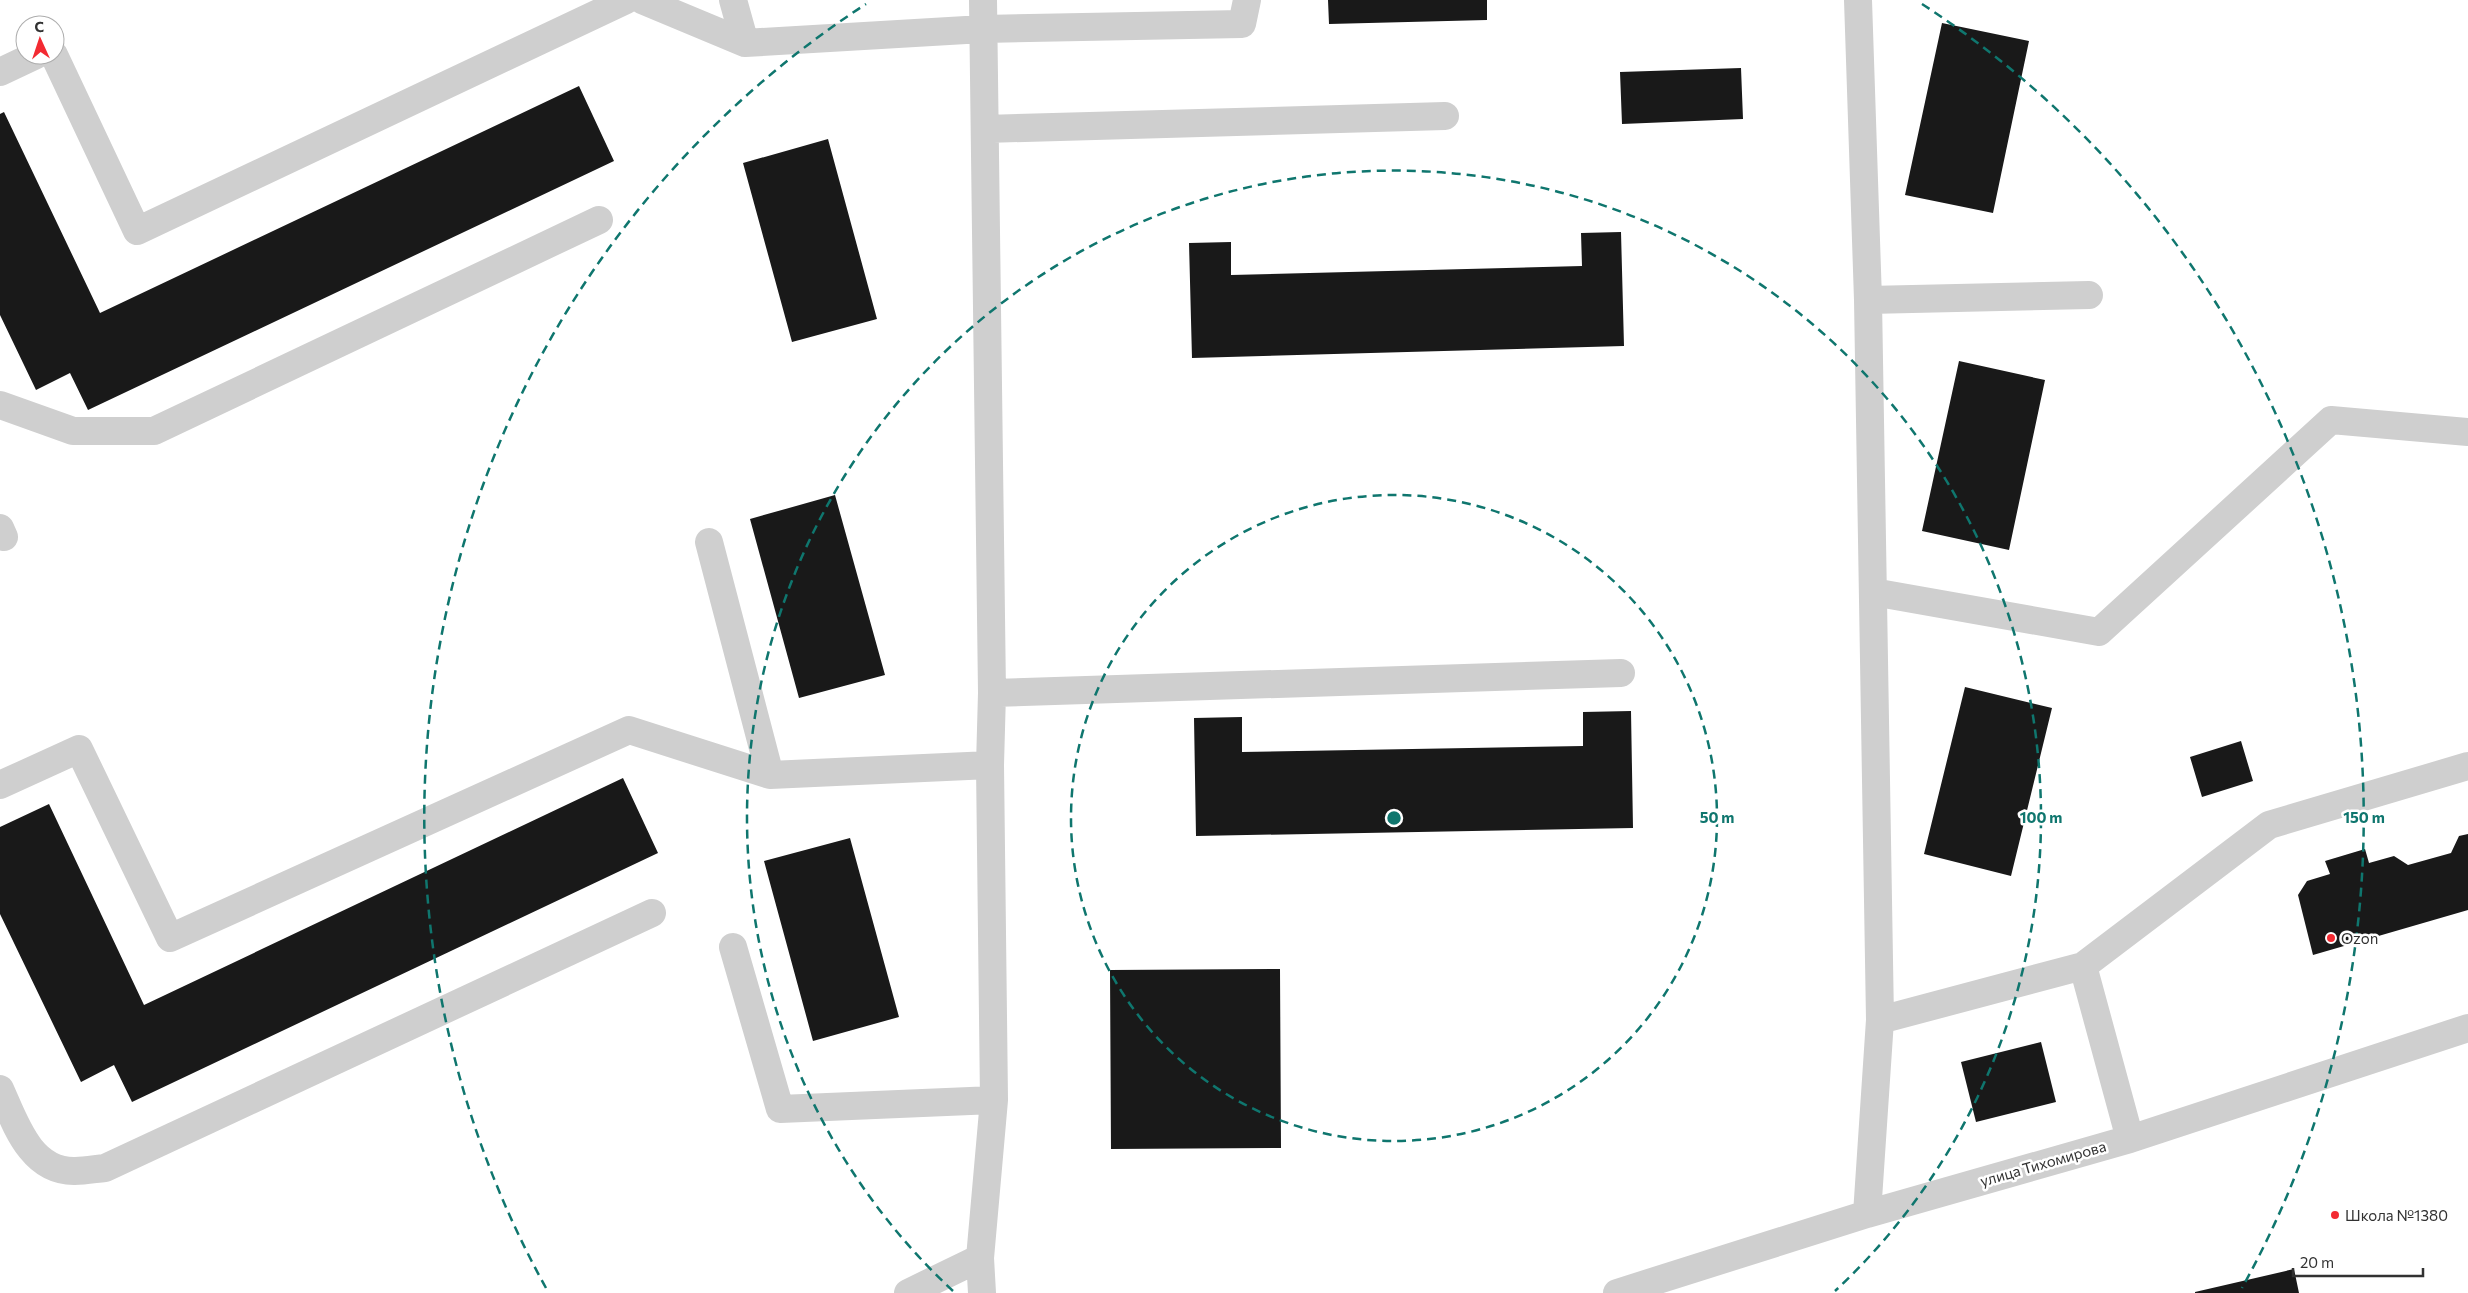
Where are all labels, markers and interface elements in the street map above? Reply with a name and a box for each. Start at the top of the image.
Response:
north arrow [15,15,65,65]
text: С [34,18,45,35]
text: 50 m [1700,808,1734,826]
text: 100 m [2020,808,2062,826]
text: 150 m [2343,808,2385,826]
centre of rings [1385,809,1403,827]
place label: Ozon [2341,929,2378,947]
marker: Ozon [2325,932,2337,944]
street label: улица Тихомирова [1978,1136,2108,1190]
place label: Школа №1380 [2345,1206,2448,1224]
marker: Школа №1380 [2329,1209,2341,1221]
scale bar [2293,1246,2423,1278]
text: 20 m [2300,1253,2334,1271]

